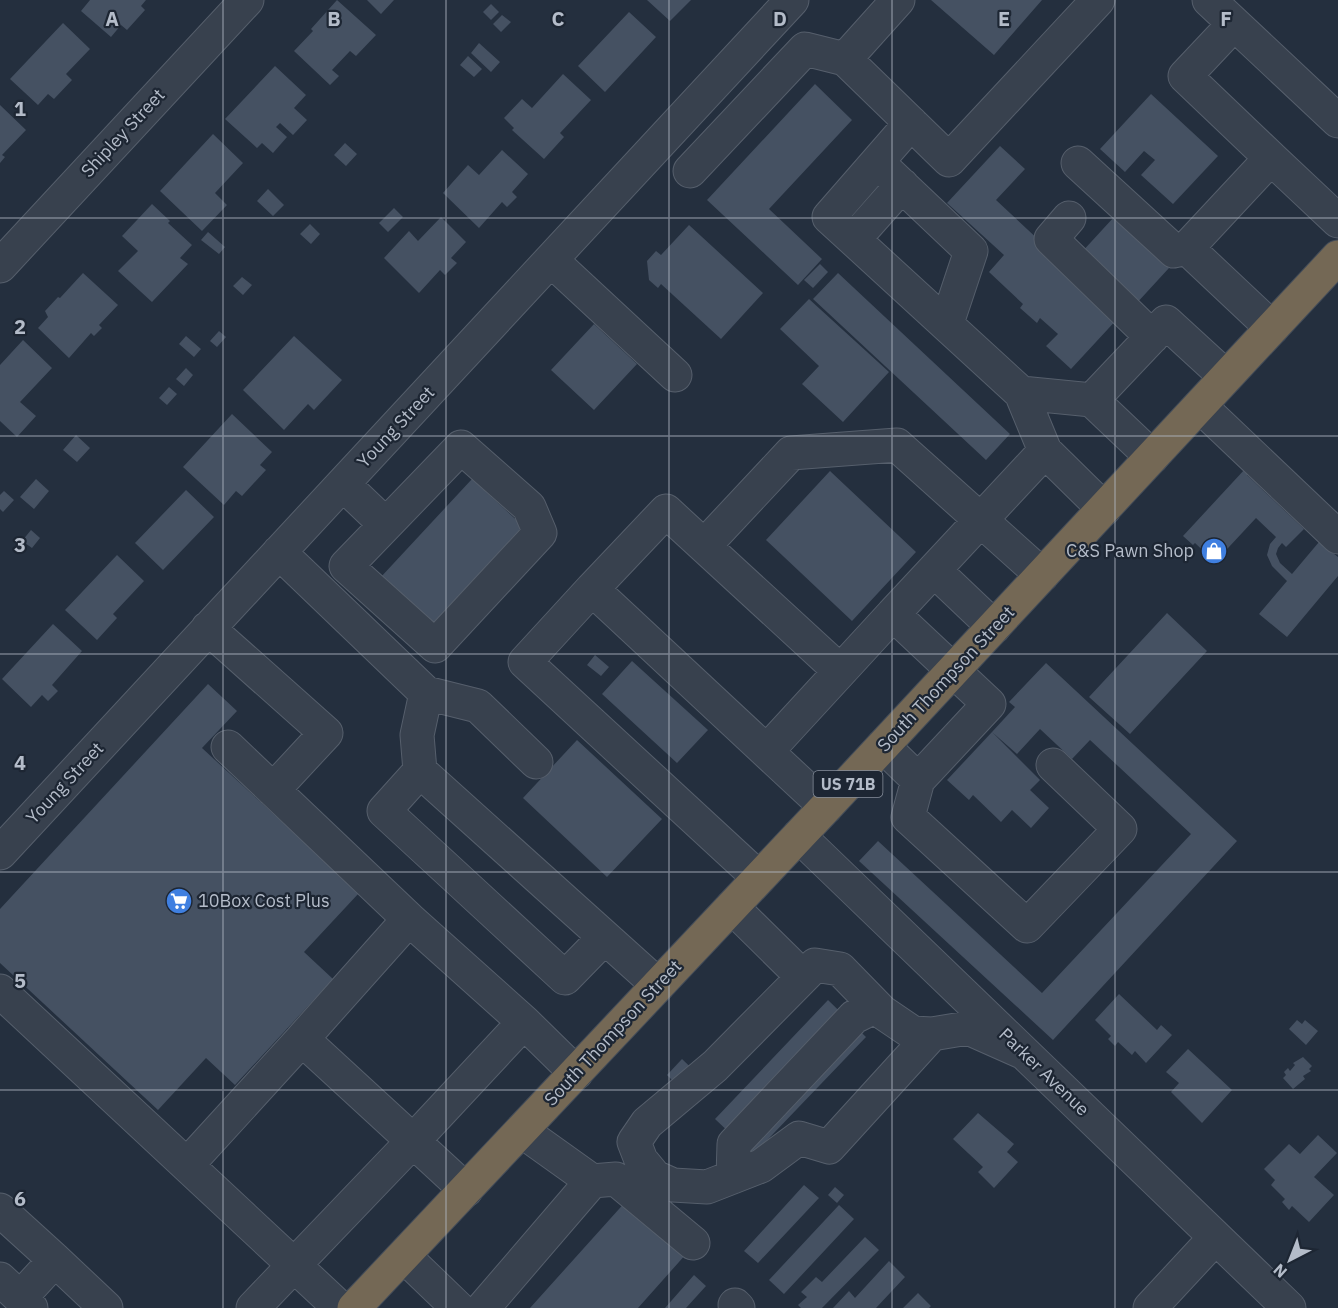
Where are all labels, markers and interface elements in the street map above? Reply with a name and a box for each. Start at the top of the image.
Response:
text: A [105,5,119,32]
text: B [327,5,341,32]
text: C [551,5,565,32]
text: D [773,5,787,32]
text: E [998,5,1010,32]
text: F [1220,5,1232,32]
street label: Shipley Street [76,84,170,182]
text: 1 [14,95,26,122]
text: 2 [14,313,26,340]
street label: Young Street [352,381,439,472]
text: 3 [14,531,26,558]
shop icon: C&S Pawn Shop [1199,536,1229,566]
place label: C&S Pawn Shop [1066,539,1194,562]
street label: South Thompson Street [872,601,1019,756]
street label: Young Street [21,737,108,828]
text: 4 [14,749,26,776]
road number: US 71B [814,771,882,797]
supermarket icon: 10Box Cost Plus [164,886,194,916]
place label: 10Box Cost Plus [198,889,330,912]
street label: South Thompson Street [539,955,686,1110]
text: 5 [14,967,26,994]
street label: Parker Avenue [994,1023,1094,1121]
text: 6 [14,1185,26,1212]
north arrow [1260,1230,1320,1290]
text: N [1269,1260,1291,1282]

